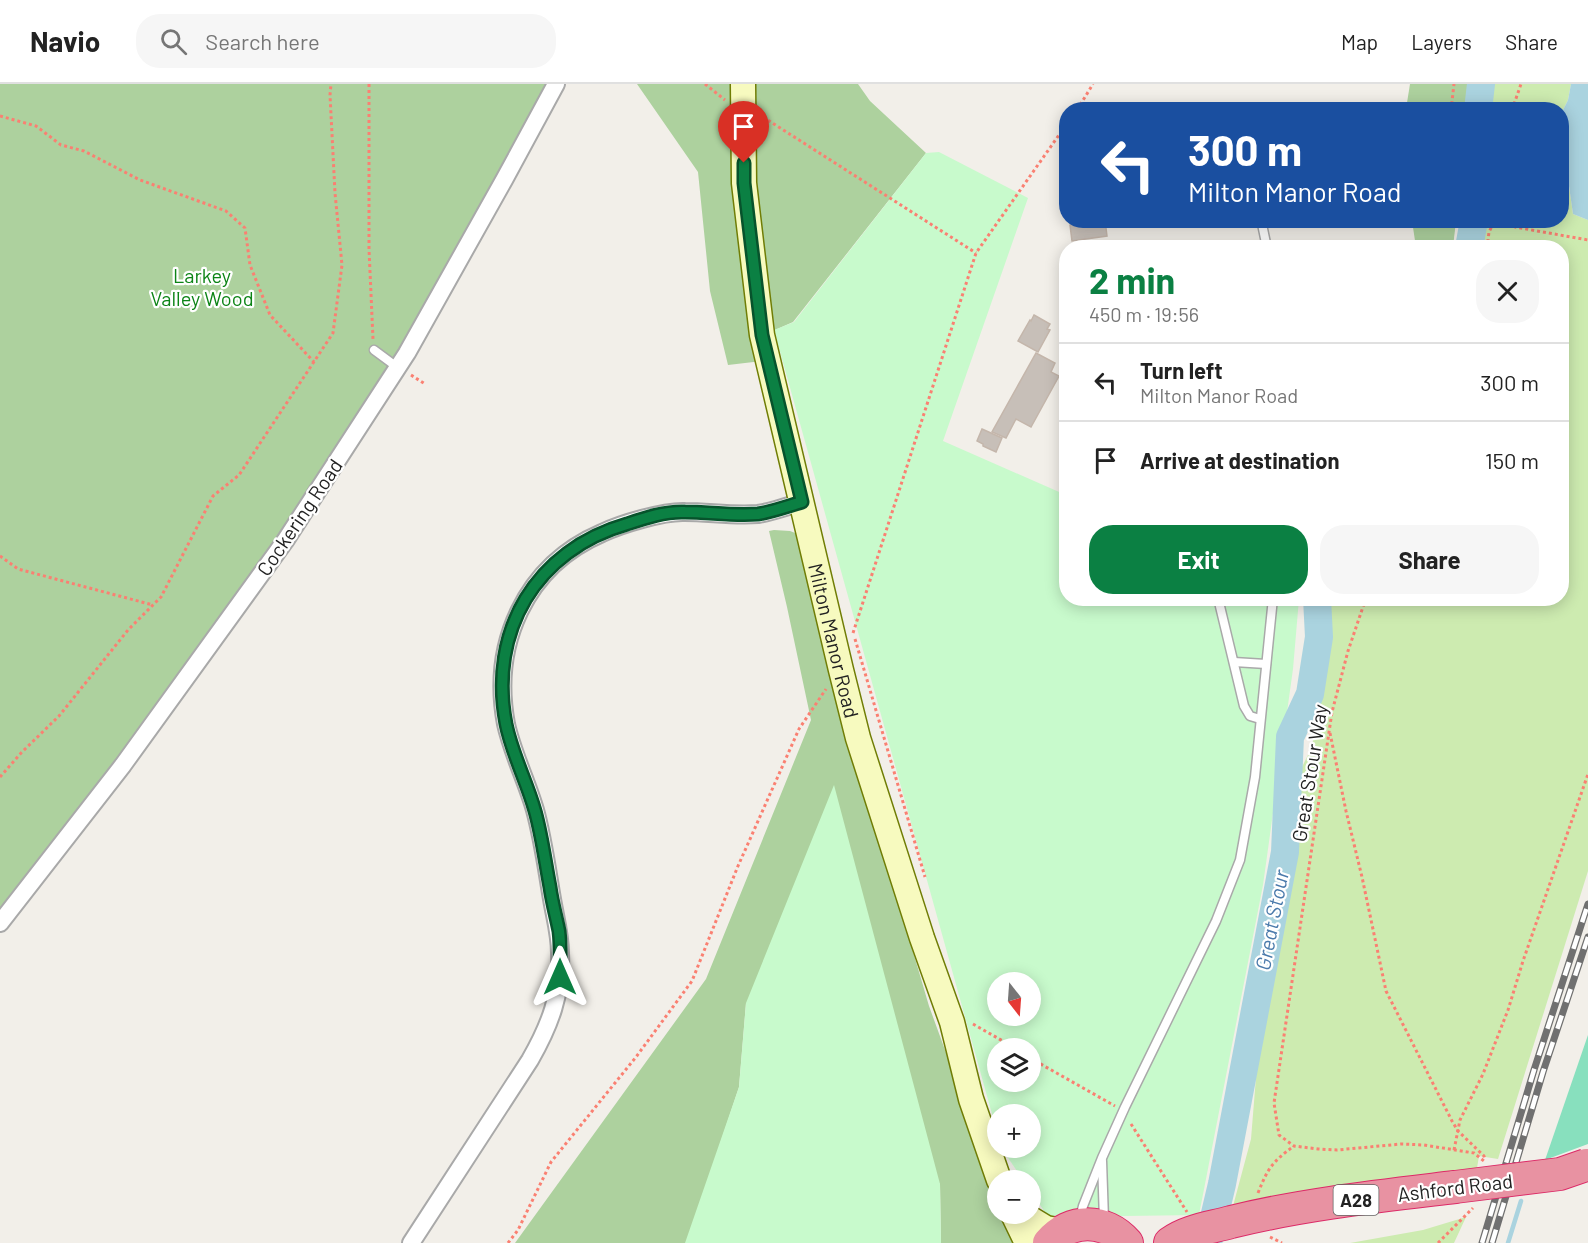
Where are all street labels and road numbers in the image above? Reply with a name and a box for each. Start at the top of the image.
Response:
street label: Cockering Road [251,454,347,580]
street label: Milton Manor Road [804,561,865,720]
street label: Great Stour Way [1286,703,1332,843]
street label: Ashford Road [1396,1168,1514,1206]
road number: A28 [1334,1185,1378,1215]

